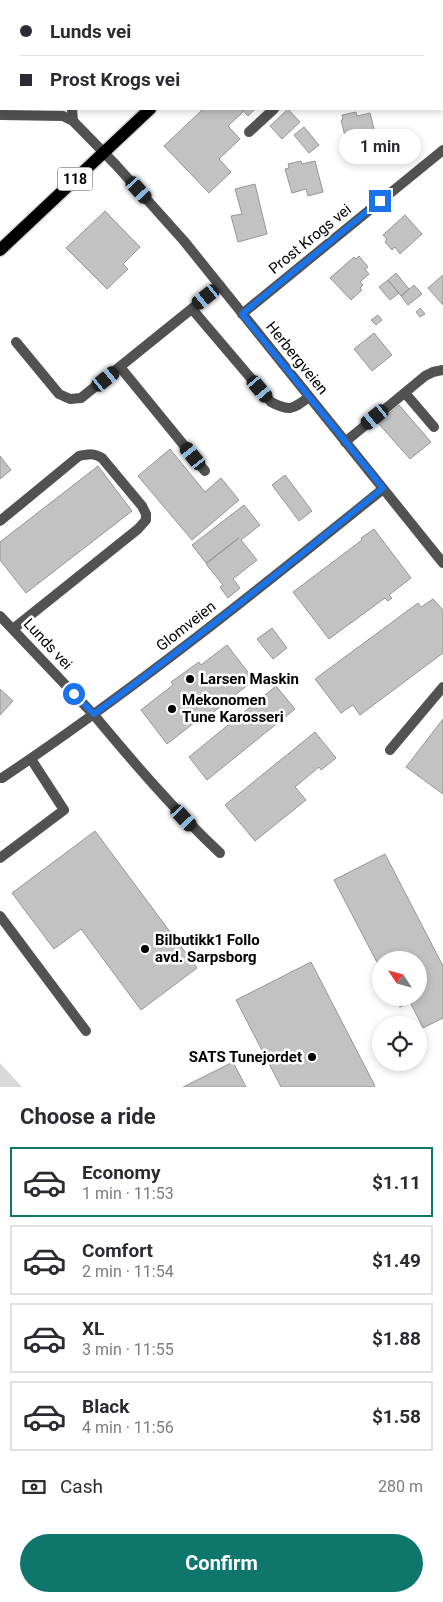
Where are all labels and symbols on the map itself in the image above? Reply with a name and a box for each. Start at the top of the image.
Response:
callout: 1 min [339,128,421,164]
road number: 118 [58,168,92,190]
car [123,174,154,206]
route end [369,190,391,212]
street label: Prost Krogs vei [265,200,355,278]
car [189,282,222,312]
street label: Herbergveien [262,318,332,398]
car [89,364,122,394]
car [244,373,275,405]
car [358,402,391,432]
car [177,440,208,472]
street label: Glomveien [153,597,219,655]
street label: Lunds vei [20,615,76,673]
place label: Larsen Maskin [200,670,299,688]
marker: Larsen Maskin [184,673,196,685]
route start [63,683,85,705]
place label: Mekonomen Tune Karosseri [182,691,284,726]
marker: Mekonomen Tune Karosseri [166,703,178,715]
car [168,802,199,834]
place label: Bilbutikk1 Follo avd. Sarpsborg [155,931,260,966]
marker: Bilbutikk1 Follo avd. Sarpsborg [139,943,151,955]
north arrow [372,951,428,1006]
place label: SATS Tunejordet [189,1048,302,1066]
marker: SATS Tunejordet [306,1051,318,1063]

